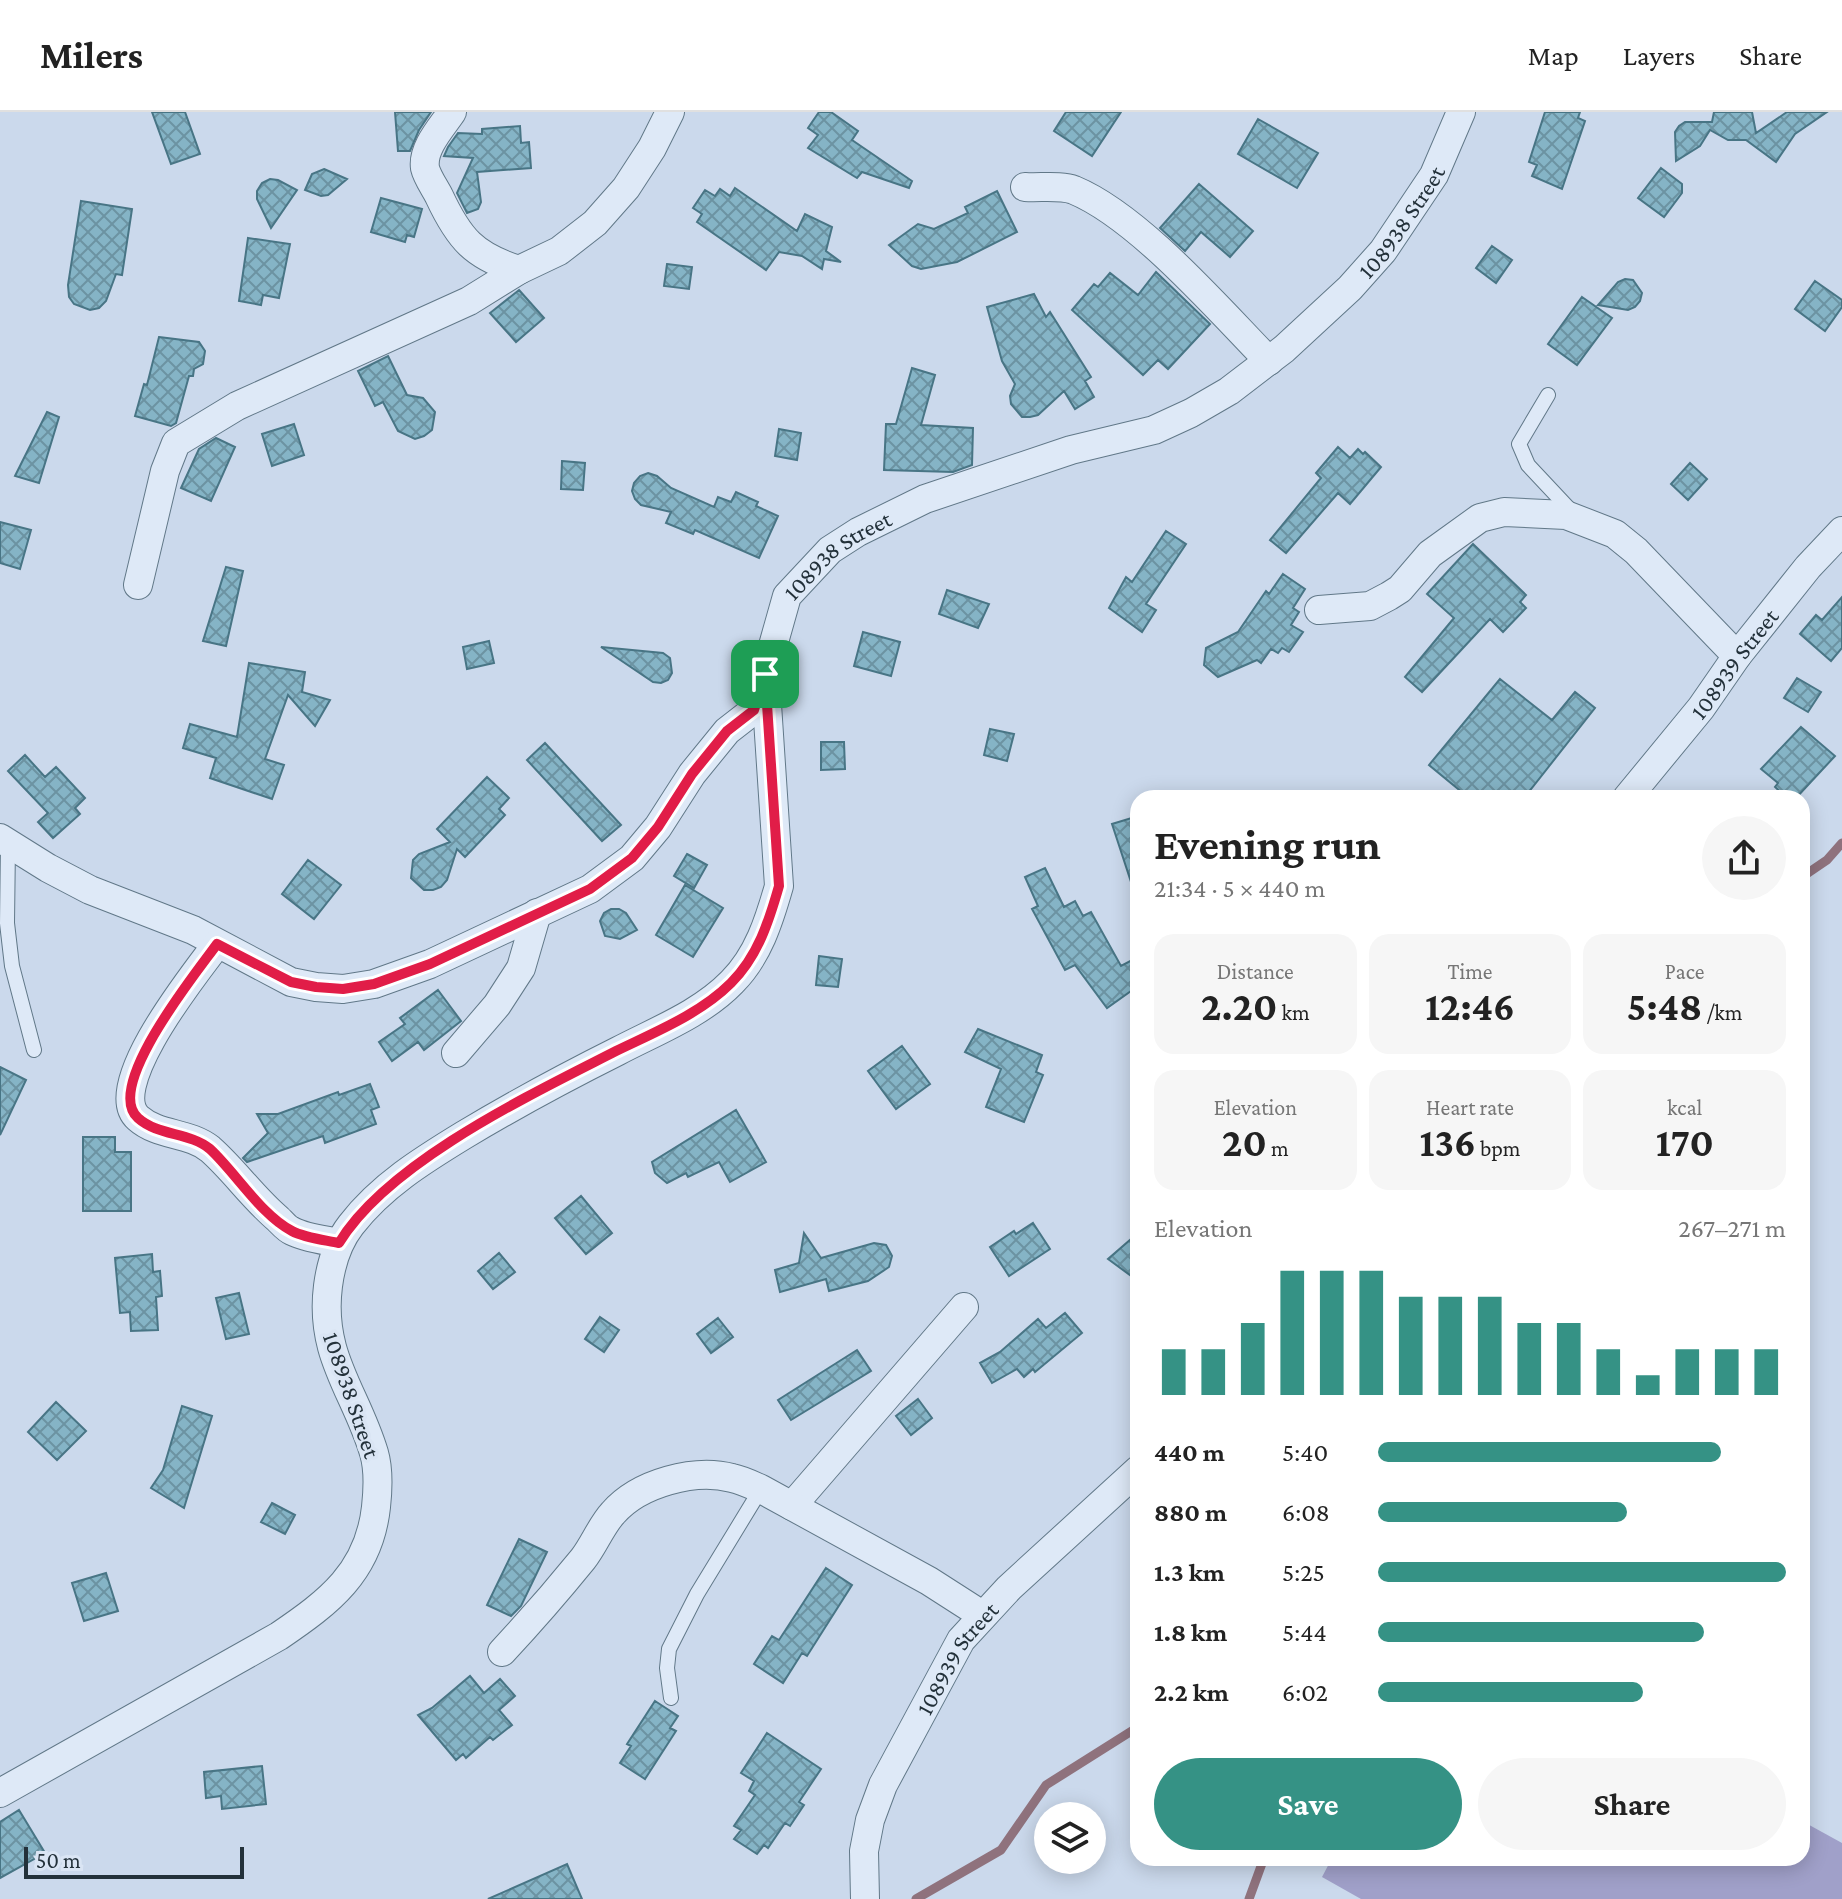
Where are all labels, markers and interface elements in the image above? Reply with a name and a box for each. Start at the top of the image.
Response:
text: Milers [40,34,143,76]
text: Map [1528,40,1579,71]
text: Layers [1623,40,1695,71]
text: Share [1739,40,1802,71]
street label: 108938 Street [1352,161,1450,283]
street label: 108938 Street [777,504,896,605]
street label: 108939 Street [1684,602,1784,724]
pin [731,640,799,708]
icon: arrive [743,652,787,696]
button: share [1702,816,1786,900]
text: Evening run [1154,820,1381,868]
text: 21:34 · 5 × 440 m [1154,874,1325,903]
text: Distance [1217,959,1294,984]
text: Time [1447,959,1493,984]
text: Pace [1665,959,1704,984]
text: 2.20 [1201,984,1277,1029]
text: 12:46 [1425,984,1515,1029]
text: 5:48 [1627,984,1702,1029]
text: km [1277,1000,1310,1025]
text: /km [1702,1000,1743,1025]
text: Elevation [1214,1095,1297,1120]
text: Heart rate [1426,1095,1514,1120]
text: kcal [1667,1095,1702,1120]
text: 20 [1222,1120,1267,1165]
text: 136 [1420,1120,1476,1165]
text: 170 [1656,1120,1714,1165]
text: m [1267,1136,1289,1161]
text: bpm [1476,1136,1520,1161]
text: Elevation [1154,1214,1252,1243]
text: 267–271 m [1678,1214,1786,1243]
street label: 108938 Street [318,1329,386,1462]
text: 440 m [1154,1438,1225,1467]
text: 5:40 [1282,1438,1328,1467]
text: 880 m [1154,1498,1227,1527]
text: 6:08 [1282,1498,1330,1527]
text: 1.3 km [1154,1558,1225,1587]
text: 5:25 [1282,1558,1325,1587]
street label: 108939 Street [910,1595,1004,1719]
text: 1.8 km [1154,1618,1227,1647]
text: 5:44 [1282,1618,1327,1647]
text: 2.2 km [1154,1678,1229,1707]
text: 6:02 [1282,1678,1328,1707]
button: Save [1154,1758,1462,1850]
button: Share [1478,1758,1786,1850]
map controls [1034,1802,1106,1874]
button: layers [1034,1802,1106,1874]
scale bar [24,1843,244,1879]
text: 50 m [36,1848,81,1873]

